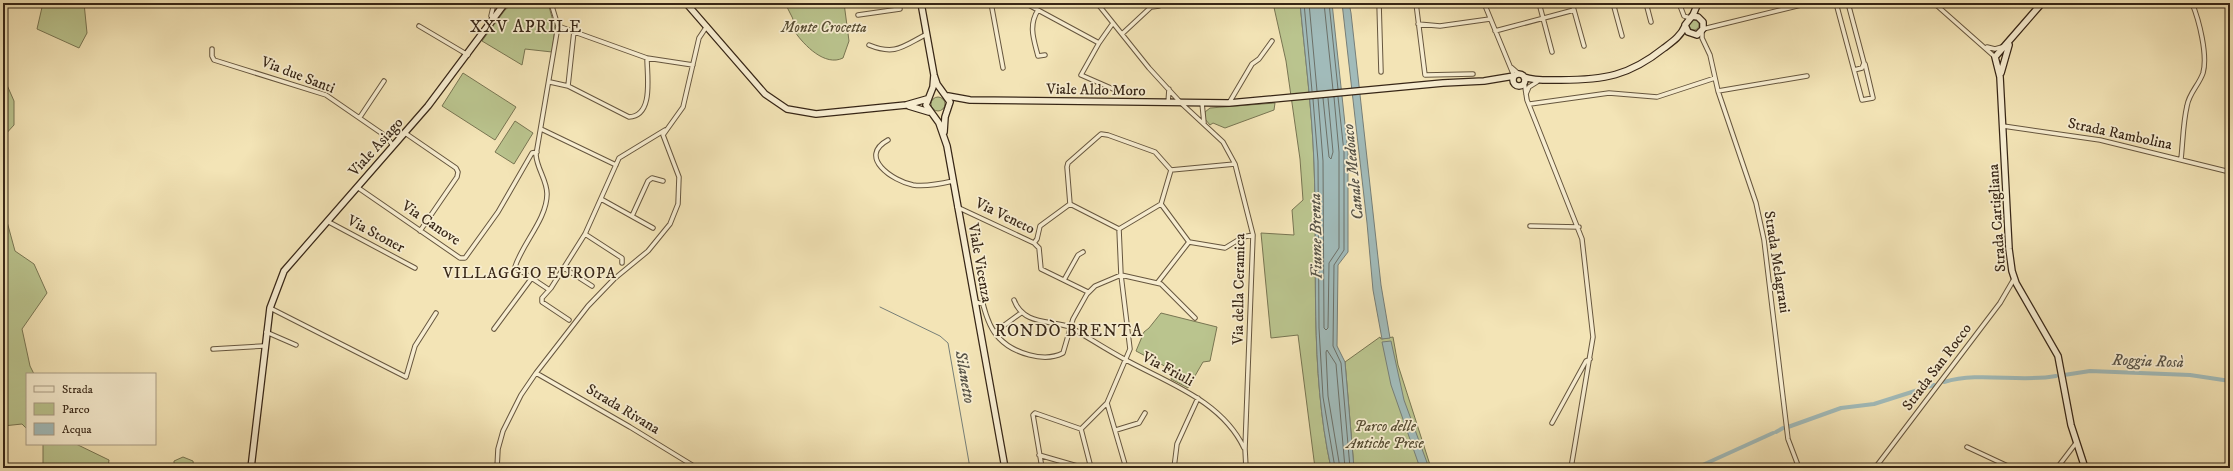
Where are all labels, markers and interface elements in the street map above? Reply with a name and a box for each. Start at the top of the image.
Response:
district label: XXV APRILE [470,16,582,38]
park label: Monte Crocetta [780,18,867,37]
street label: Via due Santi [257,52,338,98]
street label: Viale Aldo Moro [1045,80,1146,100]
street label: Viale Asiago [344,114,407,181]
street label: Strada Rambolina [2066,114,2174,154]
water label: Canale Medoaco [1338,123,1368,221]
street label: Strada Cartigliana [1984,163,2010,273]
street label: Via Veneto [971,193,1038,239]
water label: Fiume Brenta [1305,193,1327,279]
street label: Via Canove [397,196,464,250]
street label: Via Stoner [343,210,408,257]
street label: Strada Melagrani [1760,210,1794,315]
street label: Viale Vicenza [964,221,996,305]
street label: Via della Ceramica [1229,233,1249,346]
district label: VILLAGGIO EUROPA [442,263,617,283]
district label: RONDÒ BRENTA [995,319,1143,342]
street label: Strada San Rocco [1898,320,1976,414]
street label: Via Friuli [1138,347,1197,391]
water label: Silanetto [950,348,979,405]
water label: Roggia Rosà [2111,350,2184,372]
legend [26,373,156,445]
street label: Strada Rivana [583,380,664,439]
text: Strada [62,382,94,397]
text: Parco [62,402,90,417]
park label: Parco delle Antiche Prese [1344,417,1424,453]
text: Acqua [62,422,93,437]

